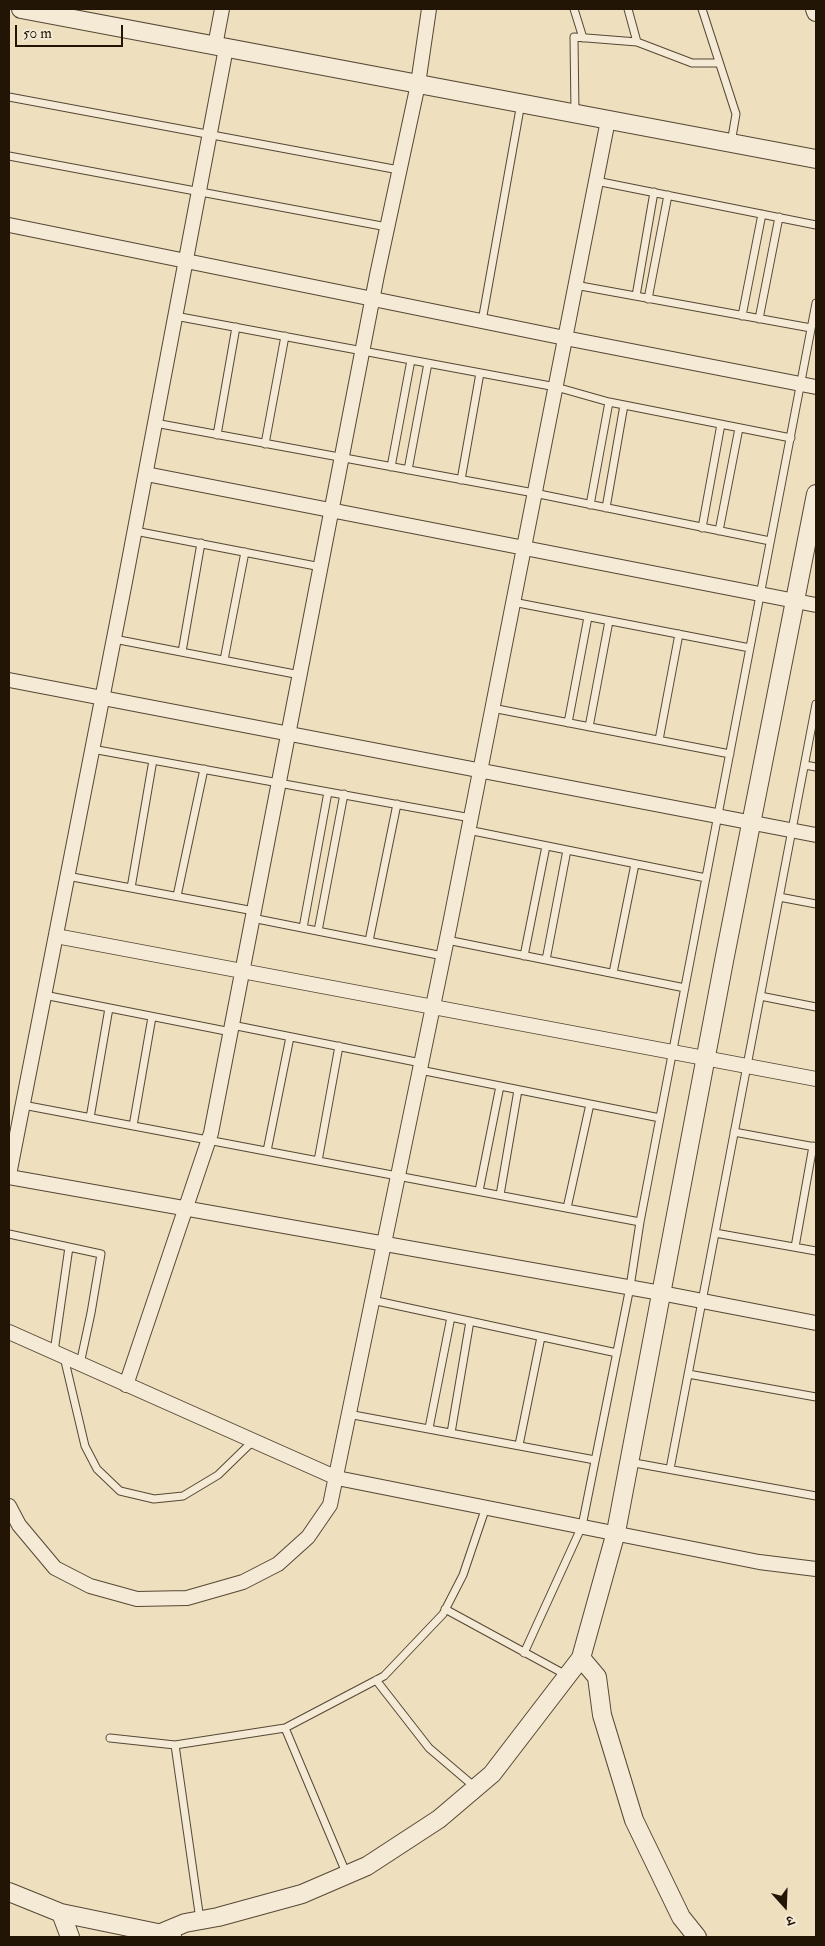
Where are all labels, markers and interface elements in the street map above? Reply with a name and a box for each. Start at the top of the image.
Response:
scale bar [18,15,125,47]
text: 50 m [23,24,52,43]
north arrow [760,1881,810,1931]
text: उ [784,1911,797,1930]

